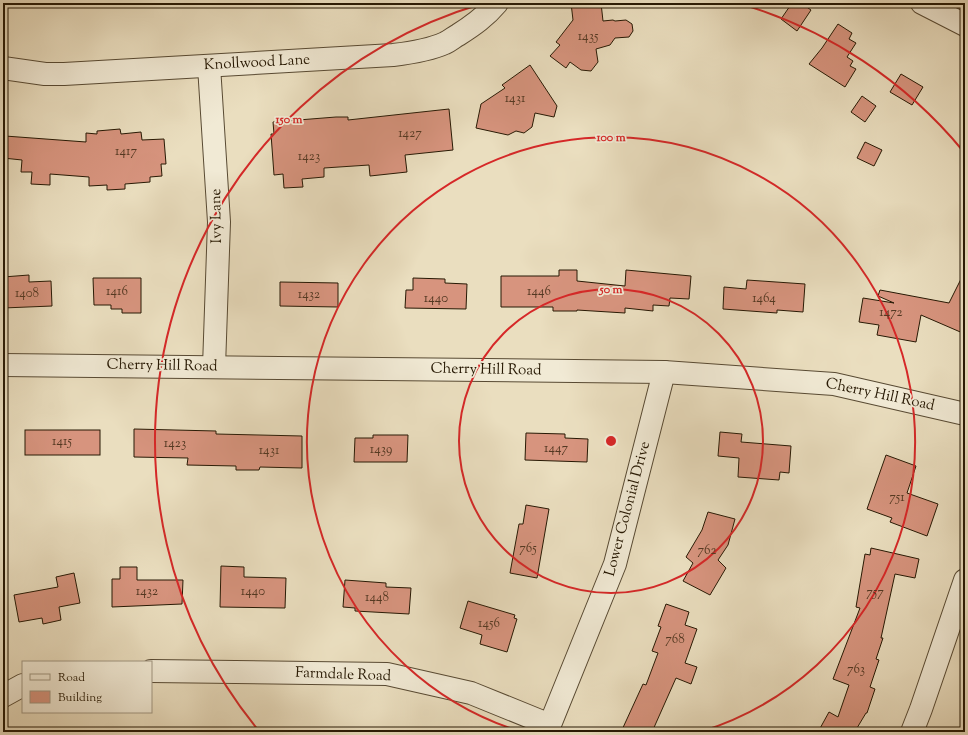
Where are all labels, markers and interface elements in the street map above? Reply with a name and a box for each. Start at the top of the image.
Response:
house number: 1435 [578,28,599,46]
street label: Knollwood Lane [203,50,311,76]
house number: 1431 [505,90,526,108]
text: 150 m [274,111,303,129]
house number: 1427 [398,125,422,143]
text: 100 m [595,129,626,147]
house number: 1417 [115,143,137,161]
house number: 1423 [298,148,320,166]
street label: Ivy Lane [206,188,228,244]
text: 50 m [599,281,623,299]
house number: 1416 [106,283,128,301]
house number: 1446 [527,283,551,301]
house number: 1408 [15,285,39,303]
house number: 1432 [298,286,320,304]
house number: 1440 [424,290,448,308]
house number: 1464 [752,290,776,308]
house number: 1472 [879,304,903,322]
street label: Cherry Hill Road [106,355,218,377]
street label: Cherry Hill Road [430,359,542,381]
street label: Cherry Hill Road [823,373,937,417]
house number: 1415 [52,433,72,451]
centre of rings [604,434,618,448]
house number: 1423 [164,435,186,453]
street label: Lower Colonial Drive [600,439,656,579]
house number: 1447 [544,440,569,458]
house number: 1439 [370,441,392,459]
house number: 1431 [259,442,280,460]
house number: 751 [889,489,905,507]
house number: 765 [519,540,537,558]
house number: 762 [698,542,716,560]
house number: 1432 [136,583,158,601]
house number: 1440 [241,583,265,601]
house number: 757 [866,584,884,602]
house number: 1448 [365,589,389,607]
house number: 1456 [478,615,500,633]
house number: 768 [665,631,685,649]
legend [22,661,152,713]
house number: 763 [847,661,865,679]
street label: Farmdale Road [295,663,392,687]
text: Road [58,669,85,687]
text: Building [58,689,102,707]

